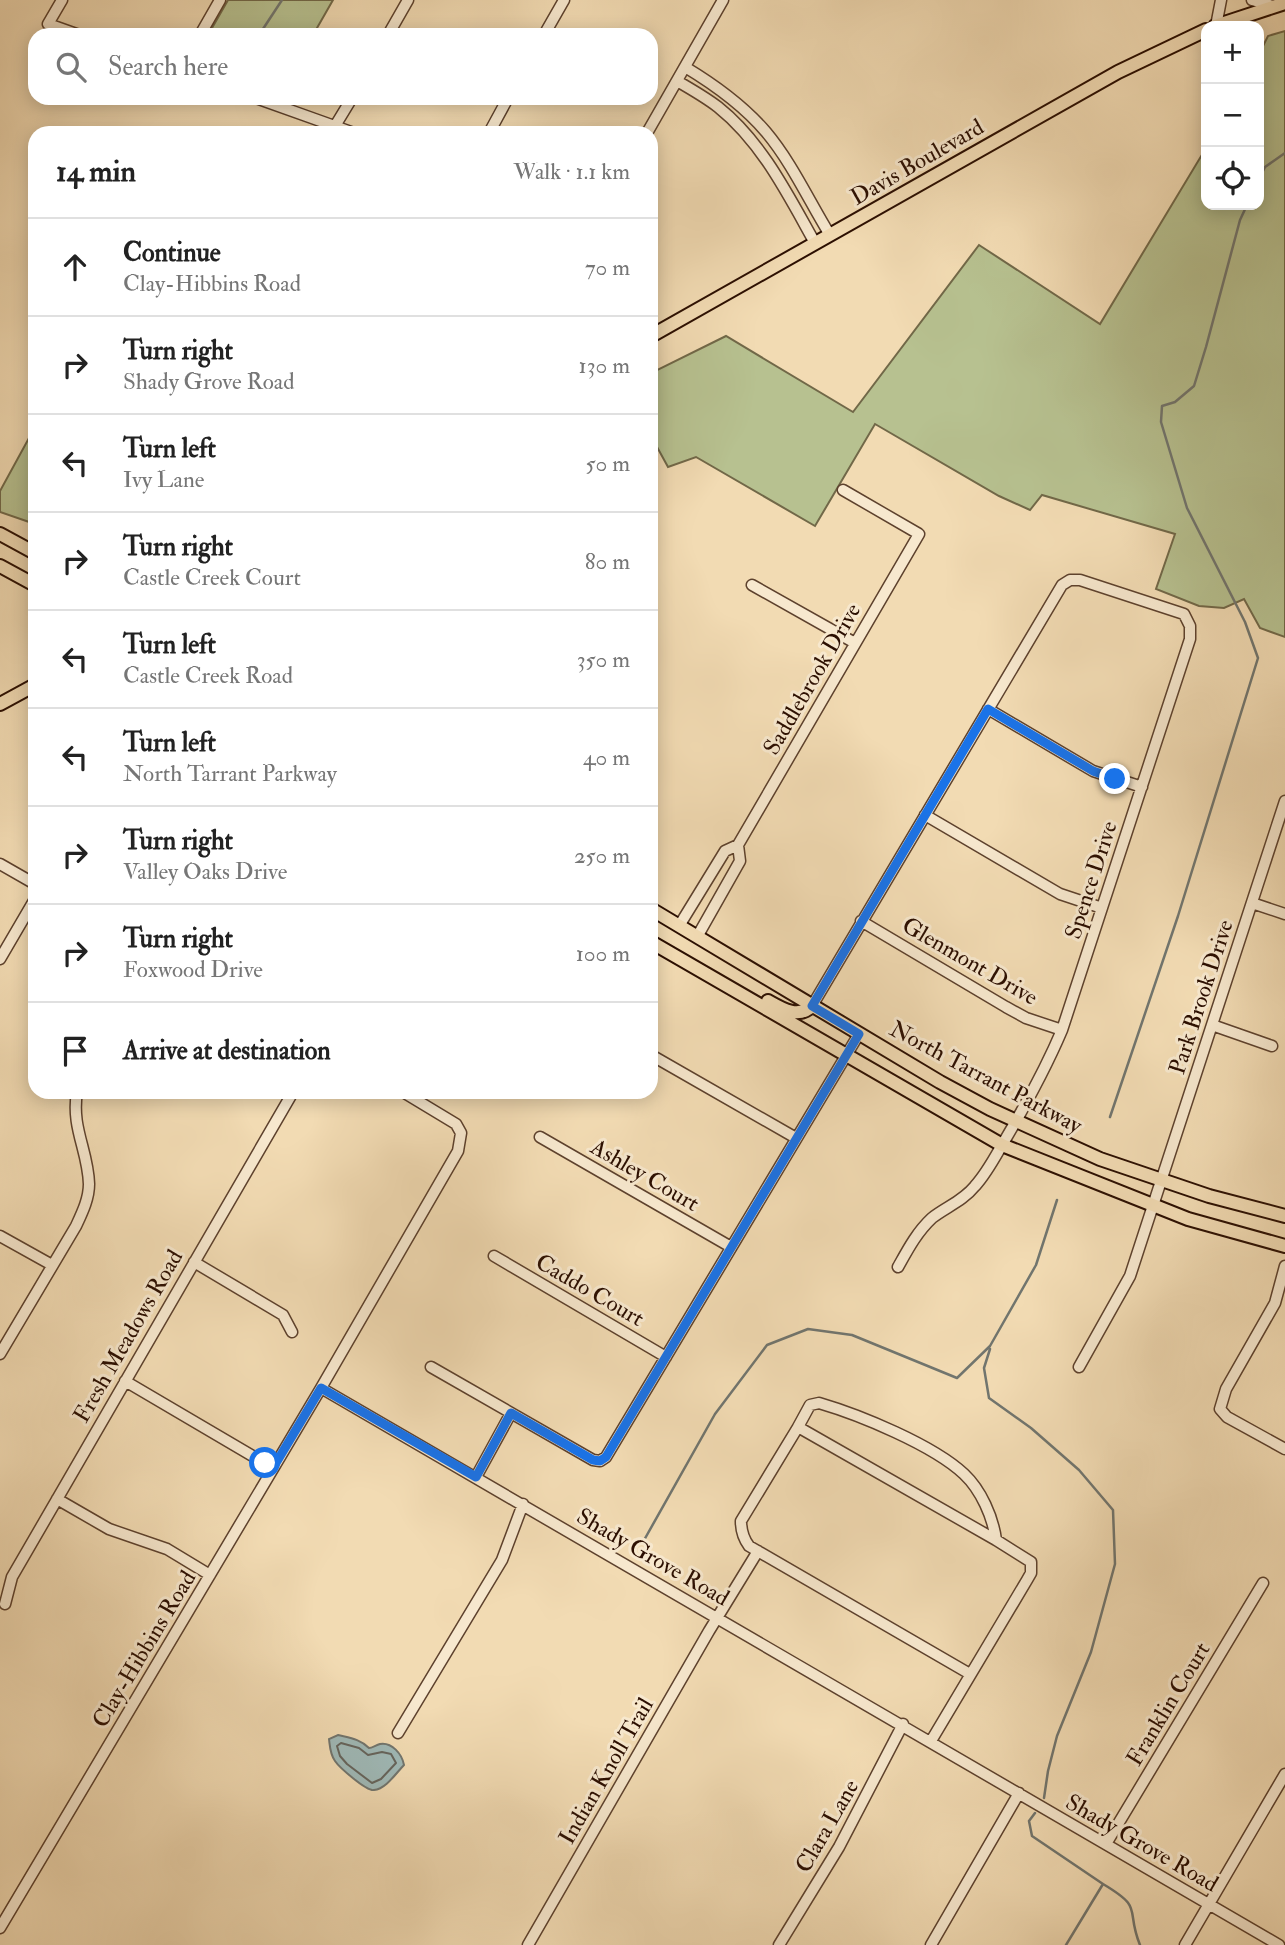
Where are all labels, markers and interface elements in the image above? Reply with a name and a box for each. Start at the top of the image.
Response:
map controls [1201,21,1264,210]
button: + [1201,21,1264,84]
search box [28,28,658,105]
icon: search [52,48,90,86]
text: Search here [108,51,228,83]
button: − [1201,84,1264,147]
street label: Davis Boulevard [845,112,989,212]
button: locate [1201,147,1264,210]
text: 14 min [56,153,136,190]
text: Walk · 1.1 km [514,157,630,186]
text: Continue [123,237,221,269]
icon: ahead [56,248,94,286]
text: 70 m [585,253,630,282]
text: Clay-Hibbins Road [123,269,301,298]
text: Turn right [123,335,233,367]
icon: right [56,346,94,384]
text: 130 m [578,351,630,380]
text: Shady Grove Road [123,367,295,396]
text: Turn left [123,433,216,465]
icon: left [56,444,94,482]
text: 50 m [586,449,630,478]
text: Ivy Lane [123,465,204,494]
text: Turn right [123,531,233,563]
icon: right [56,542,94,580]
text: 80 m [585,547,630,576]
text: Castle Creek Court [123,563,301,592]
street label: Saddlebrook Drive [757,598,867,760]
text: Turn left [123,629,216,661]
icon: left [56,640,94,678]
text: 350 m [577,645,630,674]
text: Castle Creek Road [123,661,293,690]
text: Turn left [123,727,216,759]
icon: left [56,738,94,776]
text: 40 m [583,743,630,772]
text: North Tarrant Parkway [123,759,337,788]
route end [1099,763,1130,794]
street label: Spence Drive [1058,817,1125,943]
text: Turn right [123,825,233,857]
icon: right [56,836,94,874]
text: 250 m [574,841,630,870]
text: Valley Oaks Drive [123,857,287,886]
street label: Glenmont Drive [897,910,1043,1012]
street label: Park Brook Drive [1162,916,1240,1078]
text: Turn right [123,923,233,955]
icon: right [56,934,94,972]
text: 100 m [576,939,630,968]
text: Foxwood Drive [123,955,263,984]
street label: North Tarrant Parkway [885,1014,1088,1140]
icon: arrive [56,1032,94,1070]
text: Arrive at destination [123,1035,331,1067]
street label: Ashley Court [585,1132,705,1218]
street label: Fresh Meadows Road [67,1244,189,1428]
street label: Caddo Court [531,1247,649,1333]
route start [249,1447,280,1478]
street label: Shady Grove Road [571,1502,735,1612]
street label: Clay-Hibbins Road [86,1565,202,1733]
street label: Franklin Court [1120,1637,1216,1771]
street label: Indian Knoll Trail [552,1692,660,1850]
street label: Clara Lane [789,1774,865,1878]
street label: Shady Grove Road [1060,1788,1224,1898]

